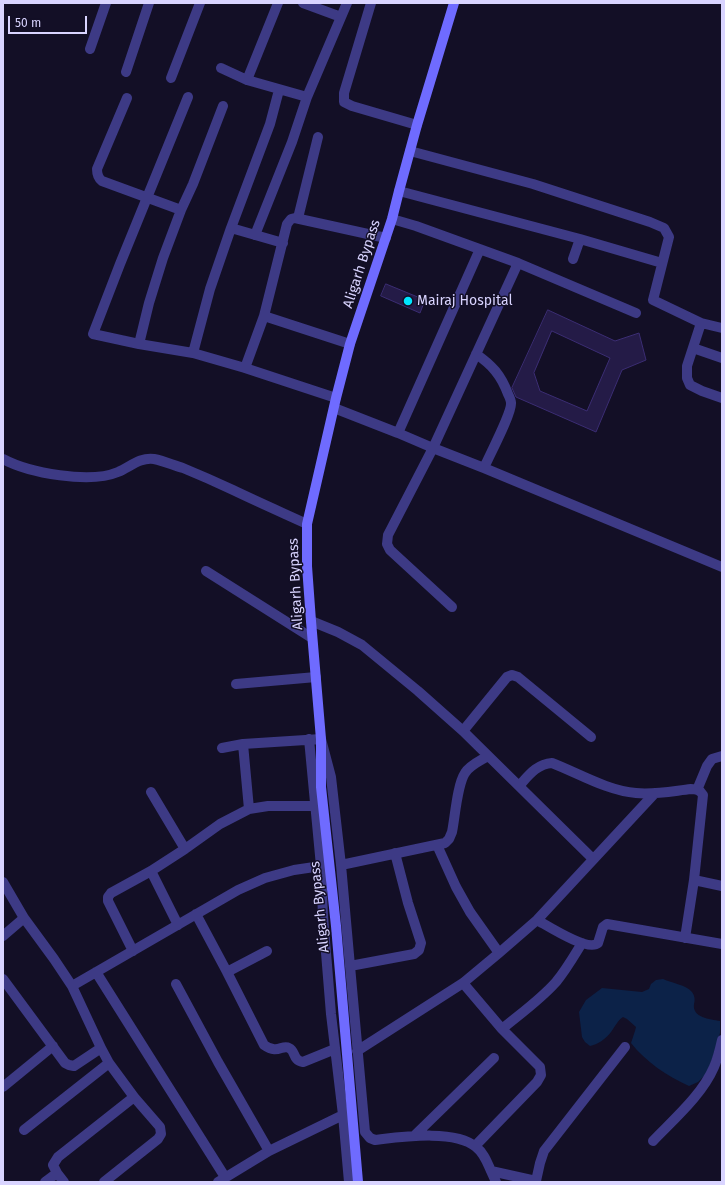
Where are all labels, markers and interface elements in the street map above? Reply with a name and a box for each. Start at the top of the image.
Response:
scale bar [10,8,89,34]
text: 50 m [15,16,41,30]
street label: Aligarh Bypass [340,218,384,310]
place label: Mairaj Hospital [417,293,513,309]
marker: Mairaj Hospital [402,295,414,307]
street label: Aligarh Bypass [285,538,307,630]
street label: Aligarh Bypass [307,860,333,954]

